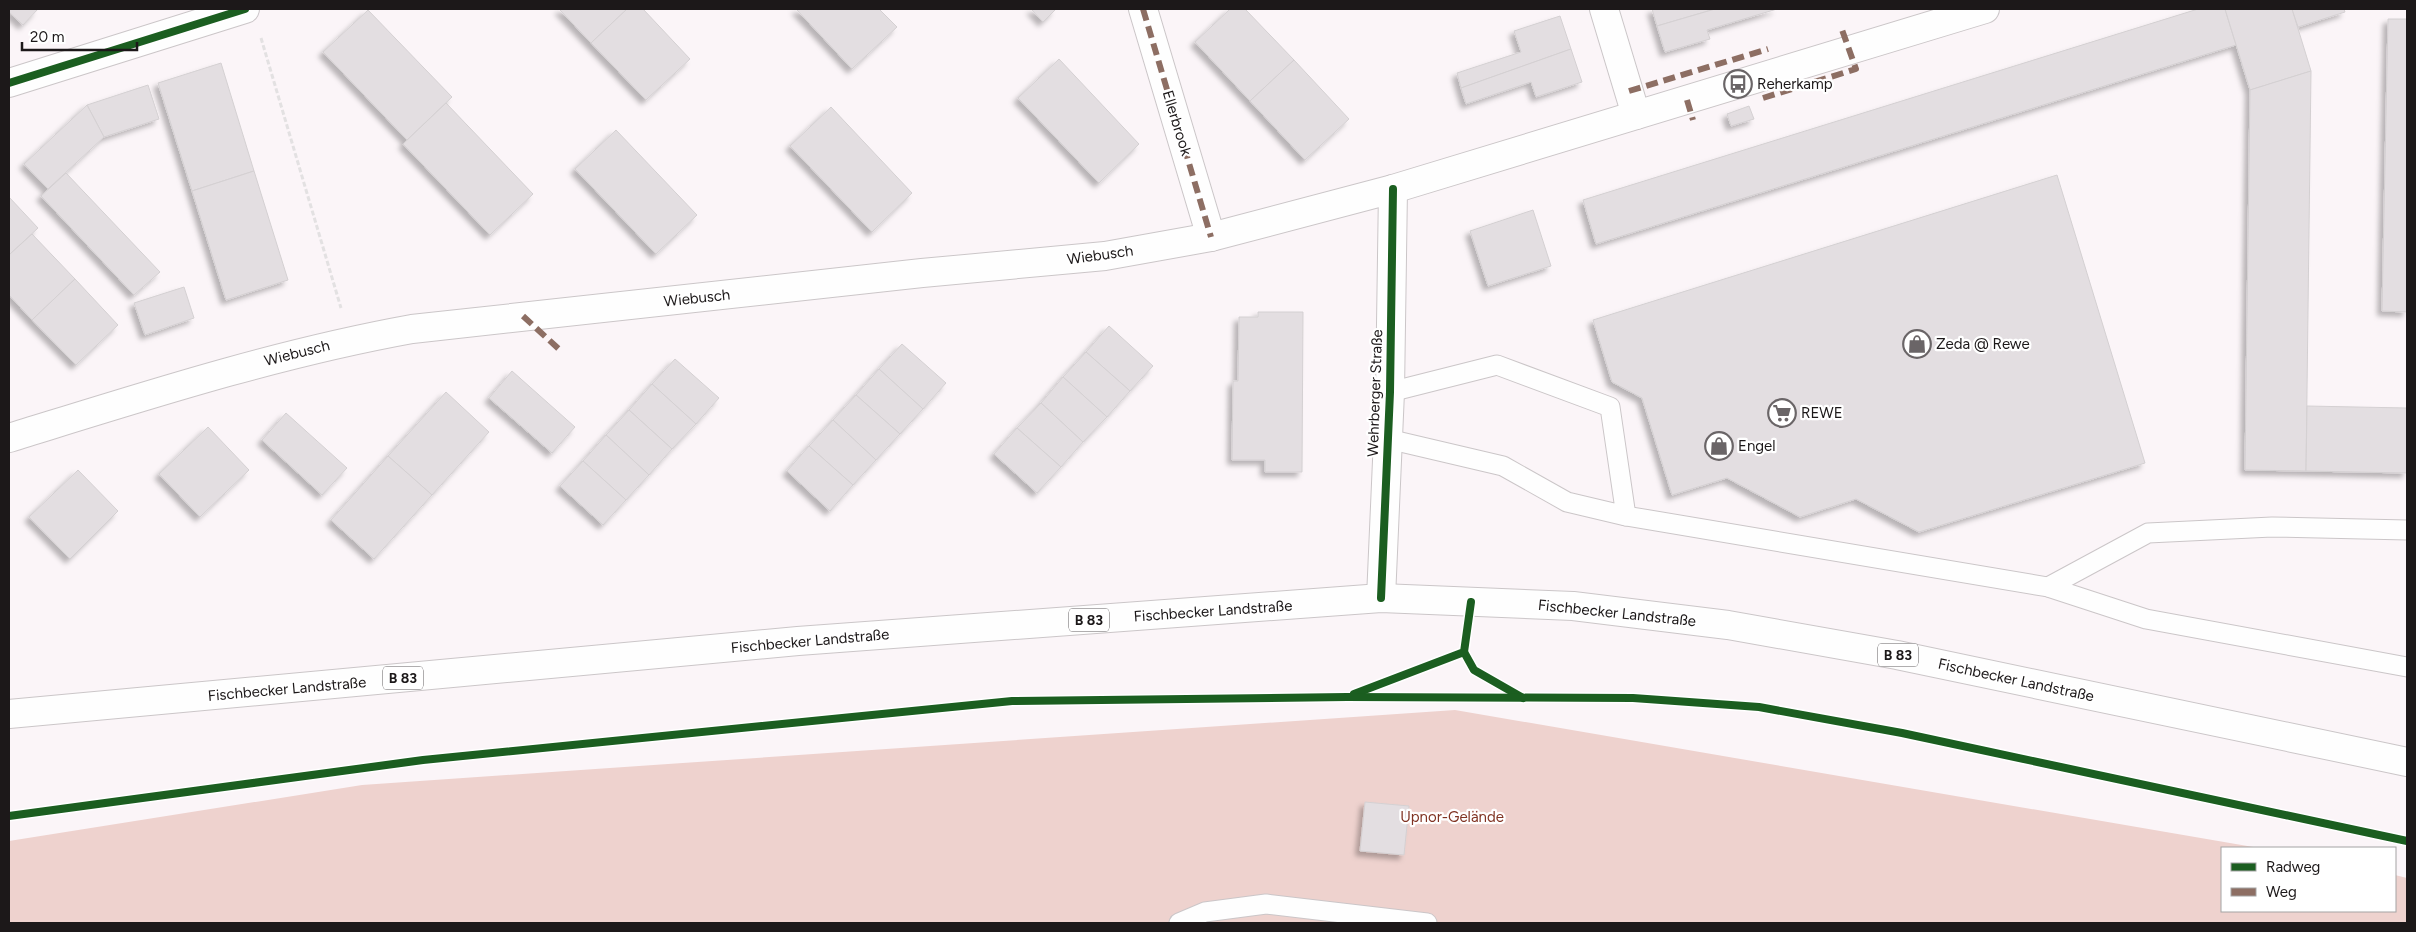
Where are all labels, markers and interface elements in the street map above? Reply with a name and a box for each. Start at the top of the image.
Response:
scale bar [22,20,138,52]
text: 20 m [30,28,64,46]
bus stop icon: Reherkamp [1723,69,1753,99]
place label: Reherkamp [1757,75,1833,93]
street label: Ellerbrook [1159,88,1196,158]
street label: Wiebusch [1066,241,1134,269]
street label: Wiebusch [663,286,731,310]
street label: Wehrberger Straße [1364,329,1386,457]
shop icon: Zeda @ Rewe [1902,329,1932,359]
place label: Zeda @ Rewe [1936,335,2030,353]
street label: Wiebusch [262,336,332,370]
supermarket icon: REWE [1767,398,1797,428]
place label: REWE [1801,404,1843,422]
shop icon: Engel [1704,431,1734,461]
place label: Engel [1738,437,1776,455]
street label: Fischbecker Landstraße [1133,596,1293,626]
street label: Fischbecker Landstraße [1537,596,1697,630]
road number: B 83 [1069,608,1109,632]
street label: Fischbecker Landstraße [730,625,890,657]
road number: B 83 [1878,644,1918,666]
street label: Fischbecker Landstraße [1936,655,2096,705]
road number: B 83 [383,666,423,690]
street label: Fischbecker Landstraße [207,673,367,705]
park label: Upnor-Gelände [1400,808,1504,826]
legend [2221,847,2396,912]
text: Radweg [2266,858,2320,876]
text: Weg [2266,883,2297,901]

